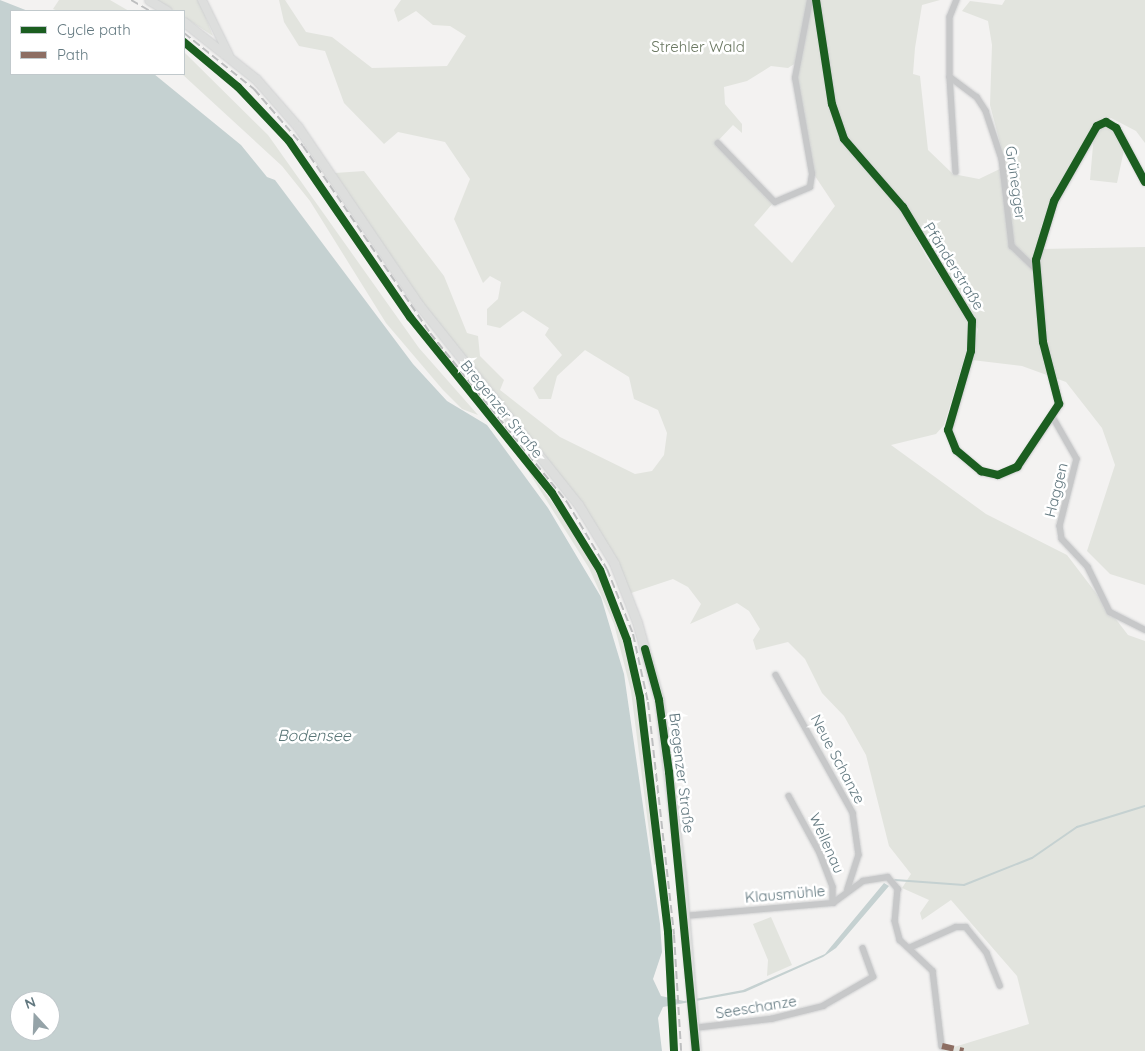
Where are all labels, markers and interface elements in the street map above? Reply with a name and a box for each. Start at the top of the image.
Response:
legend [10,10,185,75]
text: Cycle path [57,20,131,39]
park label: Strehler Wald [651,38,745,56]
text: Path [57,45,89,64]
street label: Grünegger [1002,145,1030,221]
street label: Pfänderstraße [920,219,988,313]
street label: Bregenzer Straße [457,356,547,462]
street label: Haggen [1041,461,1071,519]
street label: Neue Schanze [807,711,869,807]
street label: Bregenzer Straße [666,712,698,834]
water label: Bodensee [277,725,351,745]
street label: Wellenau [806,810,848,876]
street label: Klausmühle [744,882,826,906]
north arrow [10,991,60,1041]
street label: Seeschanze [714,992,798,1022]
text: N [22,993,38,1013]

